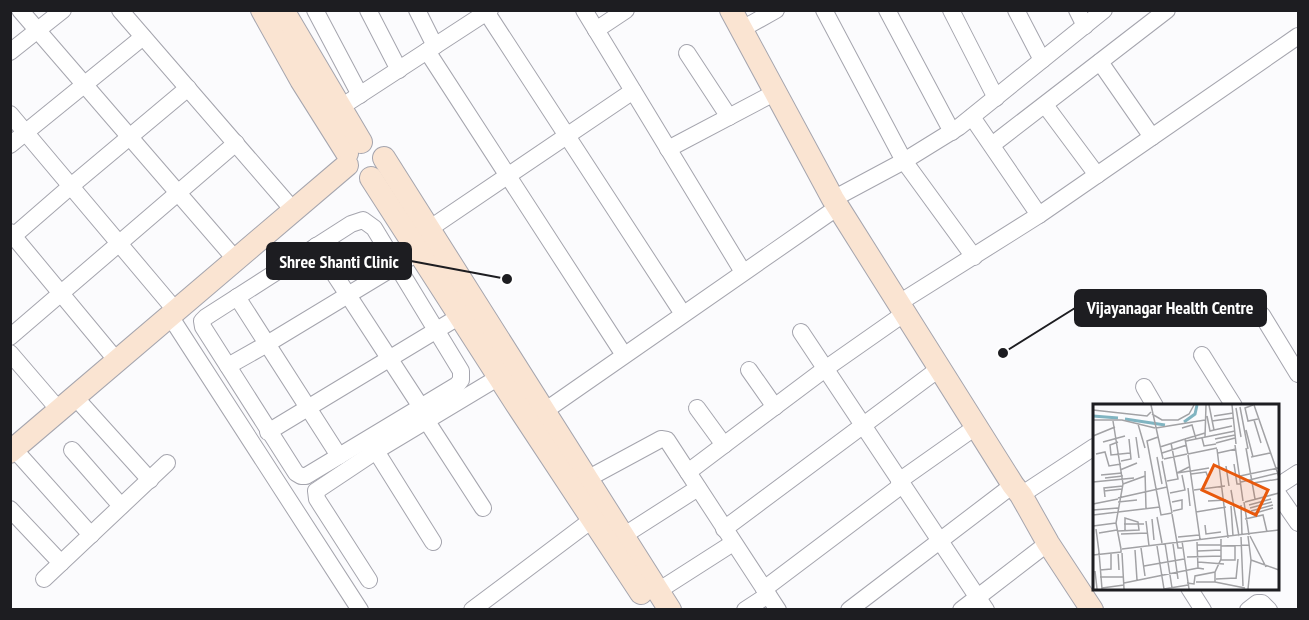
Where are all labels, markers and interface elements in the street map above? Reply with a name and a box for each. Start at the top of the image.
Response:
callout: Shree Shanti Clinic [267,243,411,279]
text: Shree Shanti Clinic [279,250,400,273]
callout: Vijayanagar Health Centre [1075,290,1266,326]
text: Vijayanagar Health Centre [1086,296,1254,319]
inset map [1093,404,1279,590]

